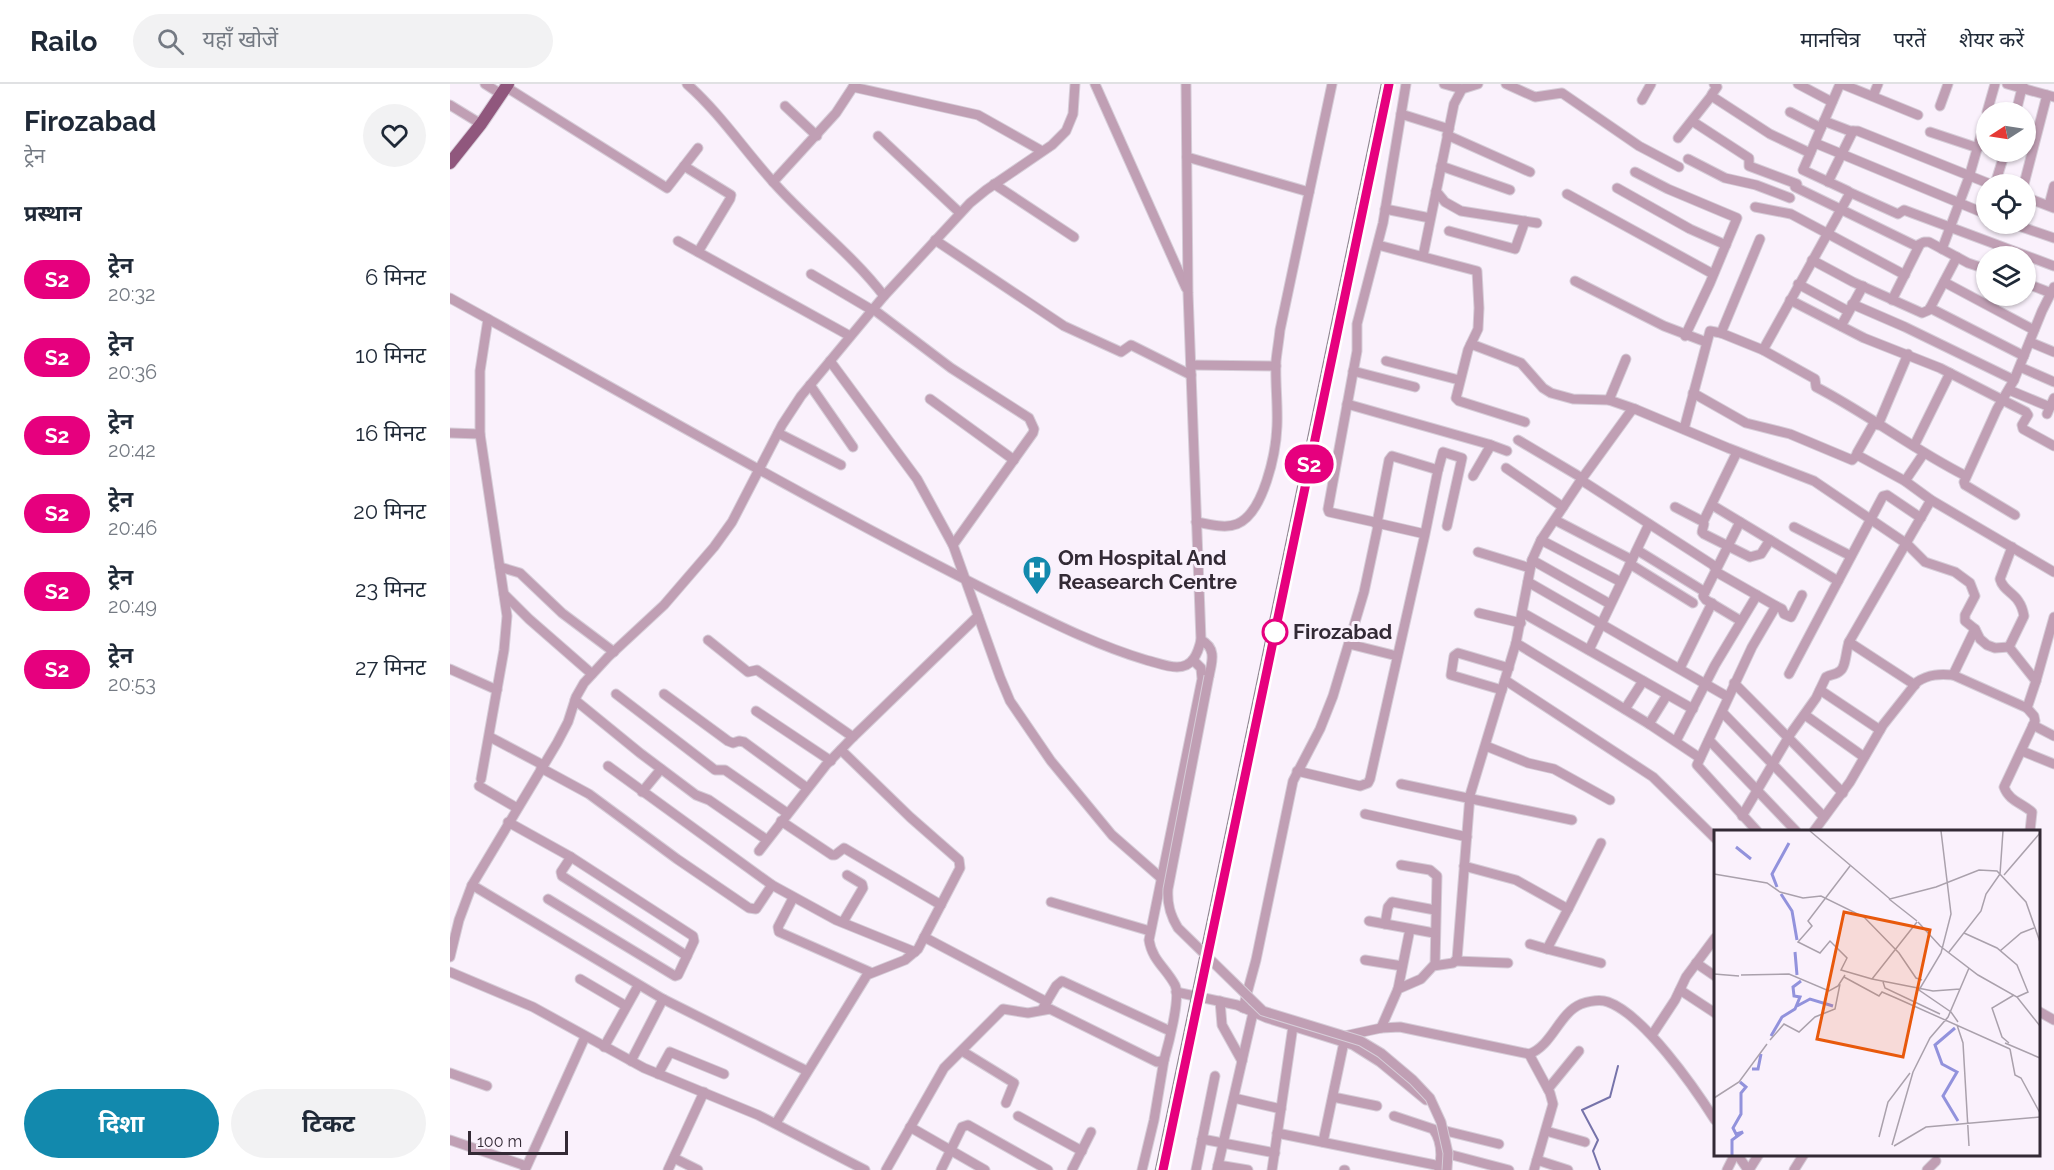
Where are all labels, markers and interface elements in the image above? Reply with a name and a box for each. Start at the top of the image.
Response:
search box [133,14,553,68]
text: Railo [30,25,97,58]
icon: search [154,25,187,58]
text: यहाँ खोजें [202,26,278,52]
text: मानचित्र [1800,27,1860,52]
text: परतें [1893,27,1926,52]
text: शेयर करें [1959,27,2024,52]
north arrow [1976,102,2036,162]
map controls [1976,102,2036,306]
button: heart [363,104,426,167]
text: Firozabad [24,105,156,138]
text: ट्रेन [24,144,45,168]
button: locate [1976,174,2036,234]
text: प्रस्थान [24,200,82,226]
button: layers [1976,246,2036,306]
text: ट्रेन [108,252,133,278]
text: 6 मिनट [365,264,426,290]
text: S2 [45,267,69,292]
text: 20:32 [108,282,156,306]
text: ट्रेन [108,330,133,356]
text: 10 मिनट [355,342,426,368]
text: S2 [45,345,69,370]
text: 20:36 [108,360,157,384]
text: ट्रेन [108,408,133,434]
text: 16 मिनट [356,420,426,446]
text: S2 [45,423,69,448]
text: 20:42 [108,438,156,462]
line badge: S2 [1282,444,1336,484]
text: S2 [1297,452,1321,477]
text: ट्रेन [108,486,133,512]
text: 20 मिनट [353,498,426,524]
text: S2 [45,501,69,526]
text: 20:46 [108,516,157,540]
place label: Om Hospital And Reasearch Centre [1058,545,1237,594]
hospital icon: Om Hospital And Reasearch Centre [1021,554,1053,596]
text: ट्रेन [108,564,133,590]
text: 23 मिनट [355,576,426,602]
text: S2 [45,579,69,604]
text: 20:49 [108,594,157,618]
marker: Firozabad [1262,619,1288,645]
place label: Firozabad [1293,619,1392,644]
text: ट्रेन [108,642,133,668]
text: 27 मिनट [355,654,426,680]
text: S2 [45,657,69,682]
text: 20:53 [108,672,156,696]
inset map [1714,830,2039,1155]
button: दिशा [24,1089,219,1158]
button: टिकट [231,1089,426,1158]
scale bar [468,1128,568,1156]
text: 100 m [477,1132,522,1151]

